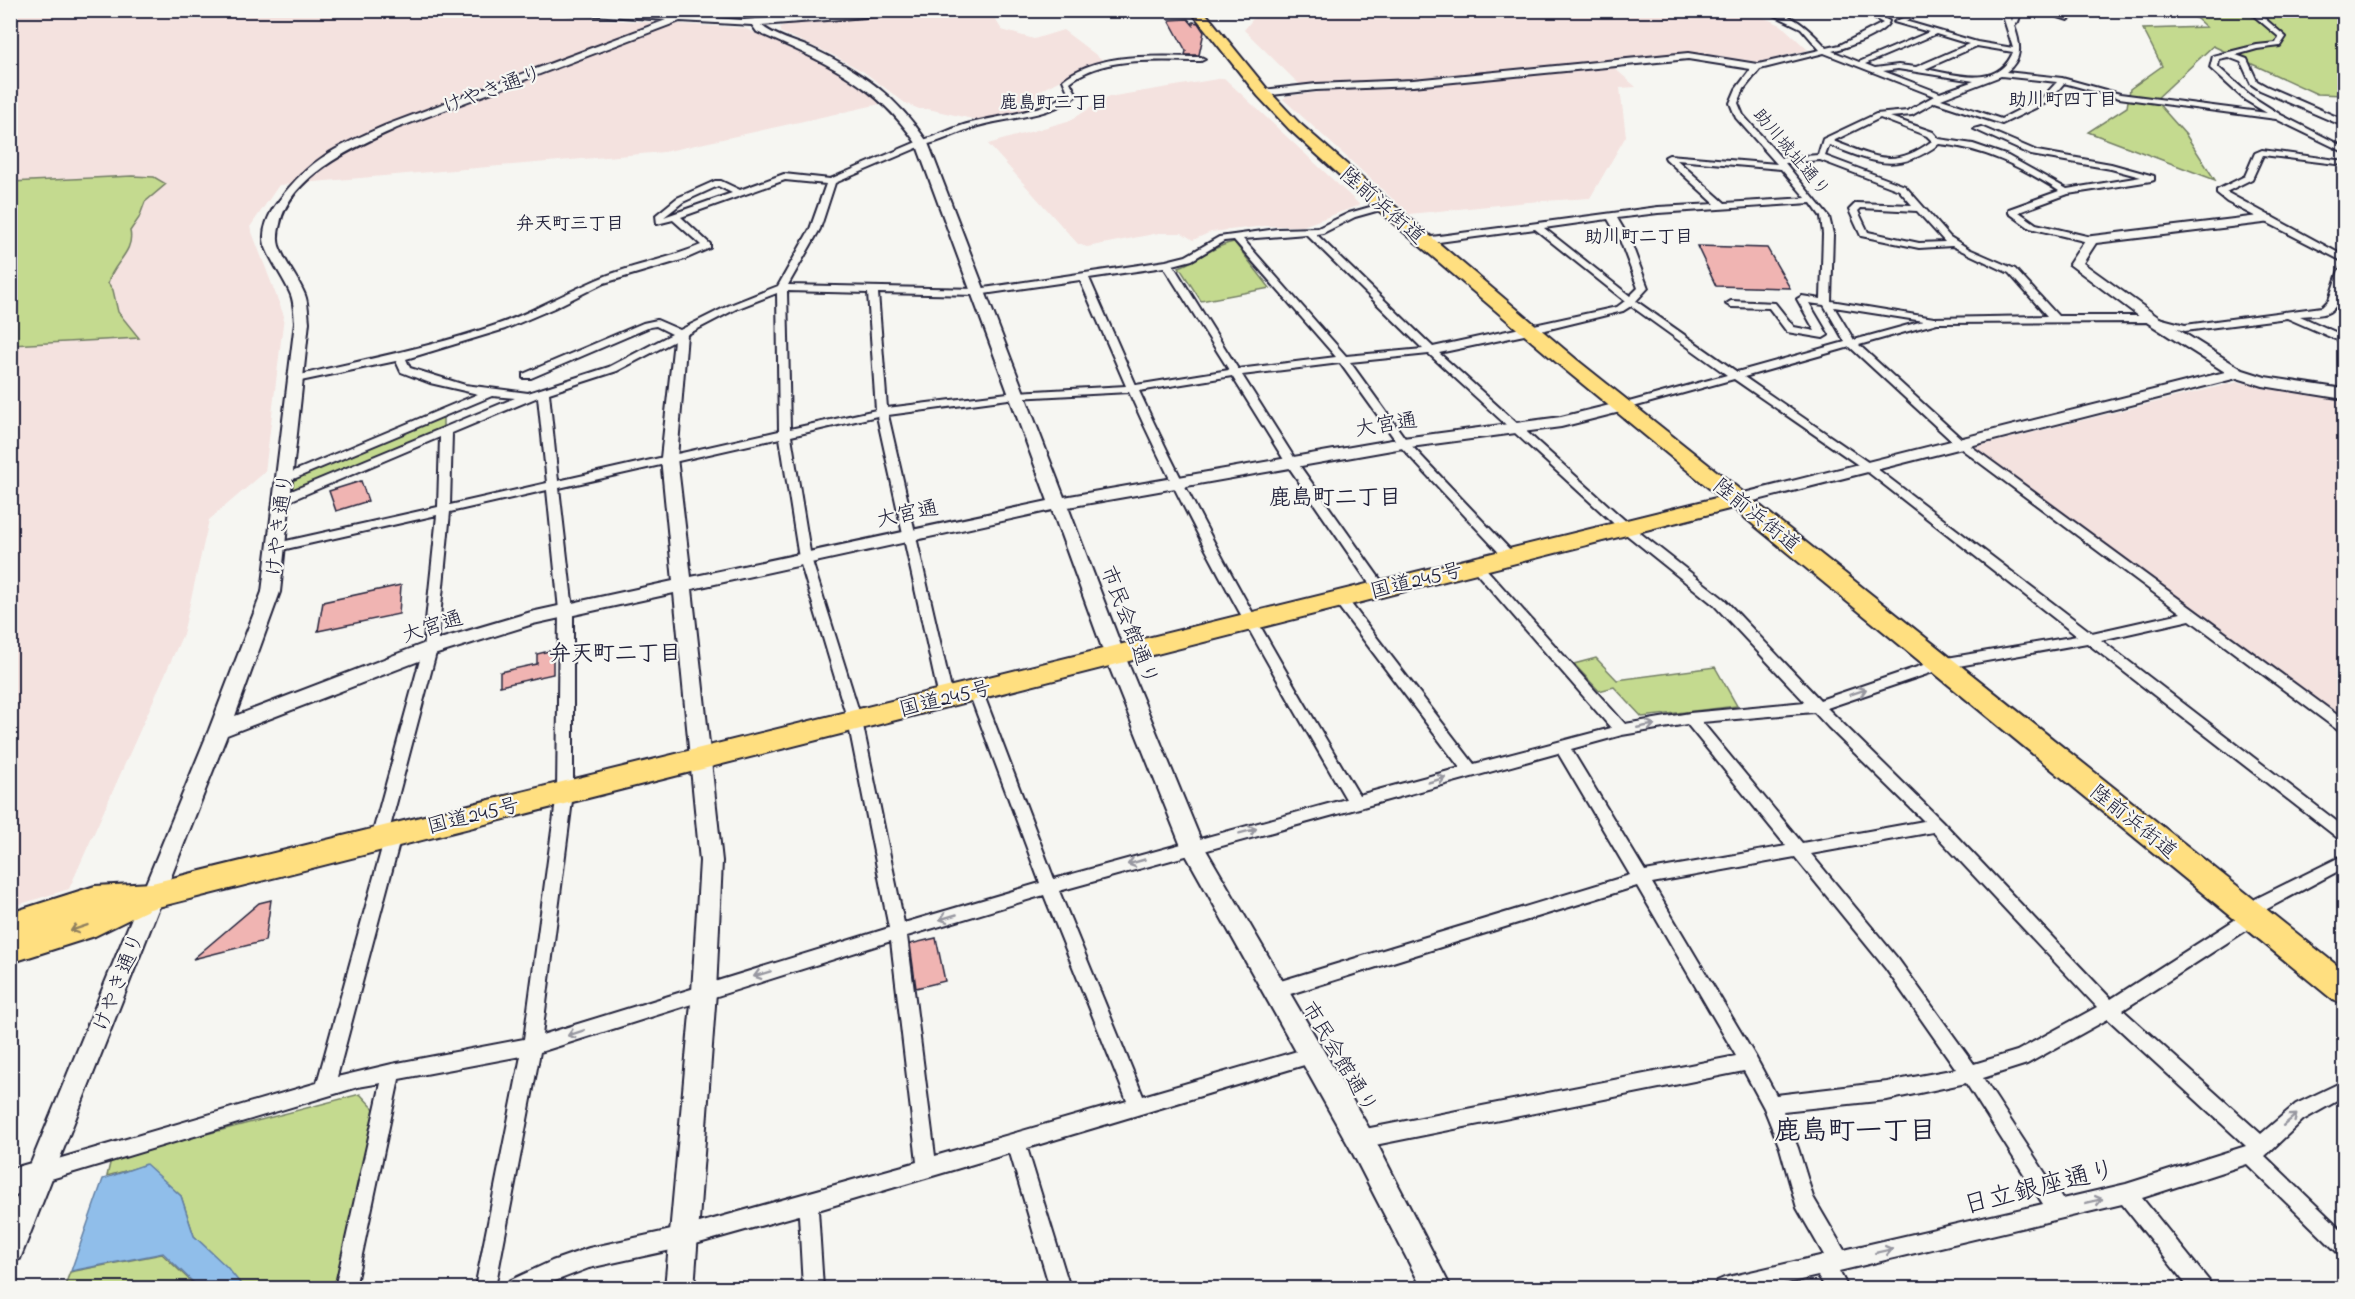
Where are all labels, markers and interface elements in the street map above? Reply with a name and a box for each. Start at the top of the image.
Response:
street label: けやき通り [438,59,547,123]
district label: 助川町四丁目 [2009,88,2117,114]
district label: 鹿島町三丁目 [1000,91,1108,117]
street label: 助川城址通り [1746,104,1835,203]
street label: 陸前浜街道 [1332,161,1431,252]
district label: 弁天町三丁目 [516,212,624,238]
district label: 助川町二丁目 [1585,225,1693,251]
street label: 大宮通 [1353,406,1420,446]
street label: けやき通り [260,471,302,579]
street label: 陸前浜街道 [1706,472,1806,561]
district label: 鹿島町二丁目 [1269,483,1401,515]
street label: 大宮通 [873,494,941,536]
street label: 国道245号 [1367,556,1466,608]
street label: 市民会館通り [1092,562,1165,690]
street label: 大宮通 [398,604,467,652]
district label: 弁天町二丁目 [549,639,681,671]
street label: 国道245号 [896,674,995,726]
one-way arrow [1848,686,1867,697]
one-way arrow [1635,720,1655,731]
one-way arrow [1427,774,1446,786]
street label: 陸前浜街道 [2083,778,2183,867]
street label: 国道245号 [424,791,523,843]
one-way arrow [1239,825,1258,836]
one-way arrow [1127,857,1146,868]
one-way arrow [939,912,958,923]
one-way arrow [71,923,89,934]
street label: けやき通り [86,928,153,1037]
one-way arrow [753,969,772,980]
street label: 市民会館通り [1293,996,1384,1120]
one-way arrow [567,1028,586,1039]
district label: 鹿島町一丁目 [1774,1113,1936,1152]
one-way arrow [2282,1113,2297,1127]
street label: 日立銀座通り [1959,1152,2120,1226]
one-way arrow [2084,1195,2103,1207]
one-way arrow [1874,1245,1893,1257]

